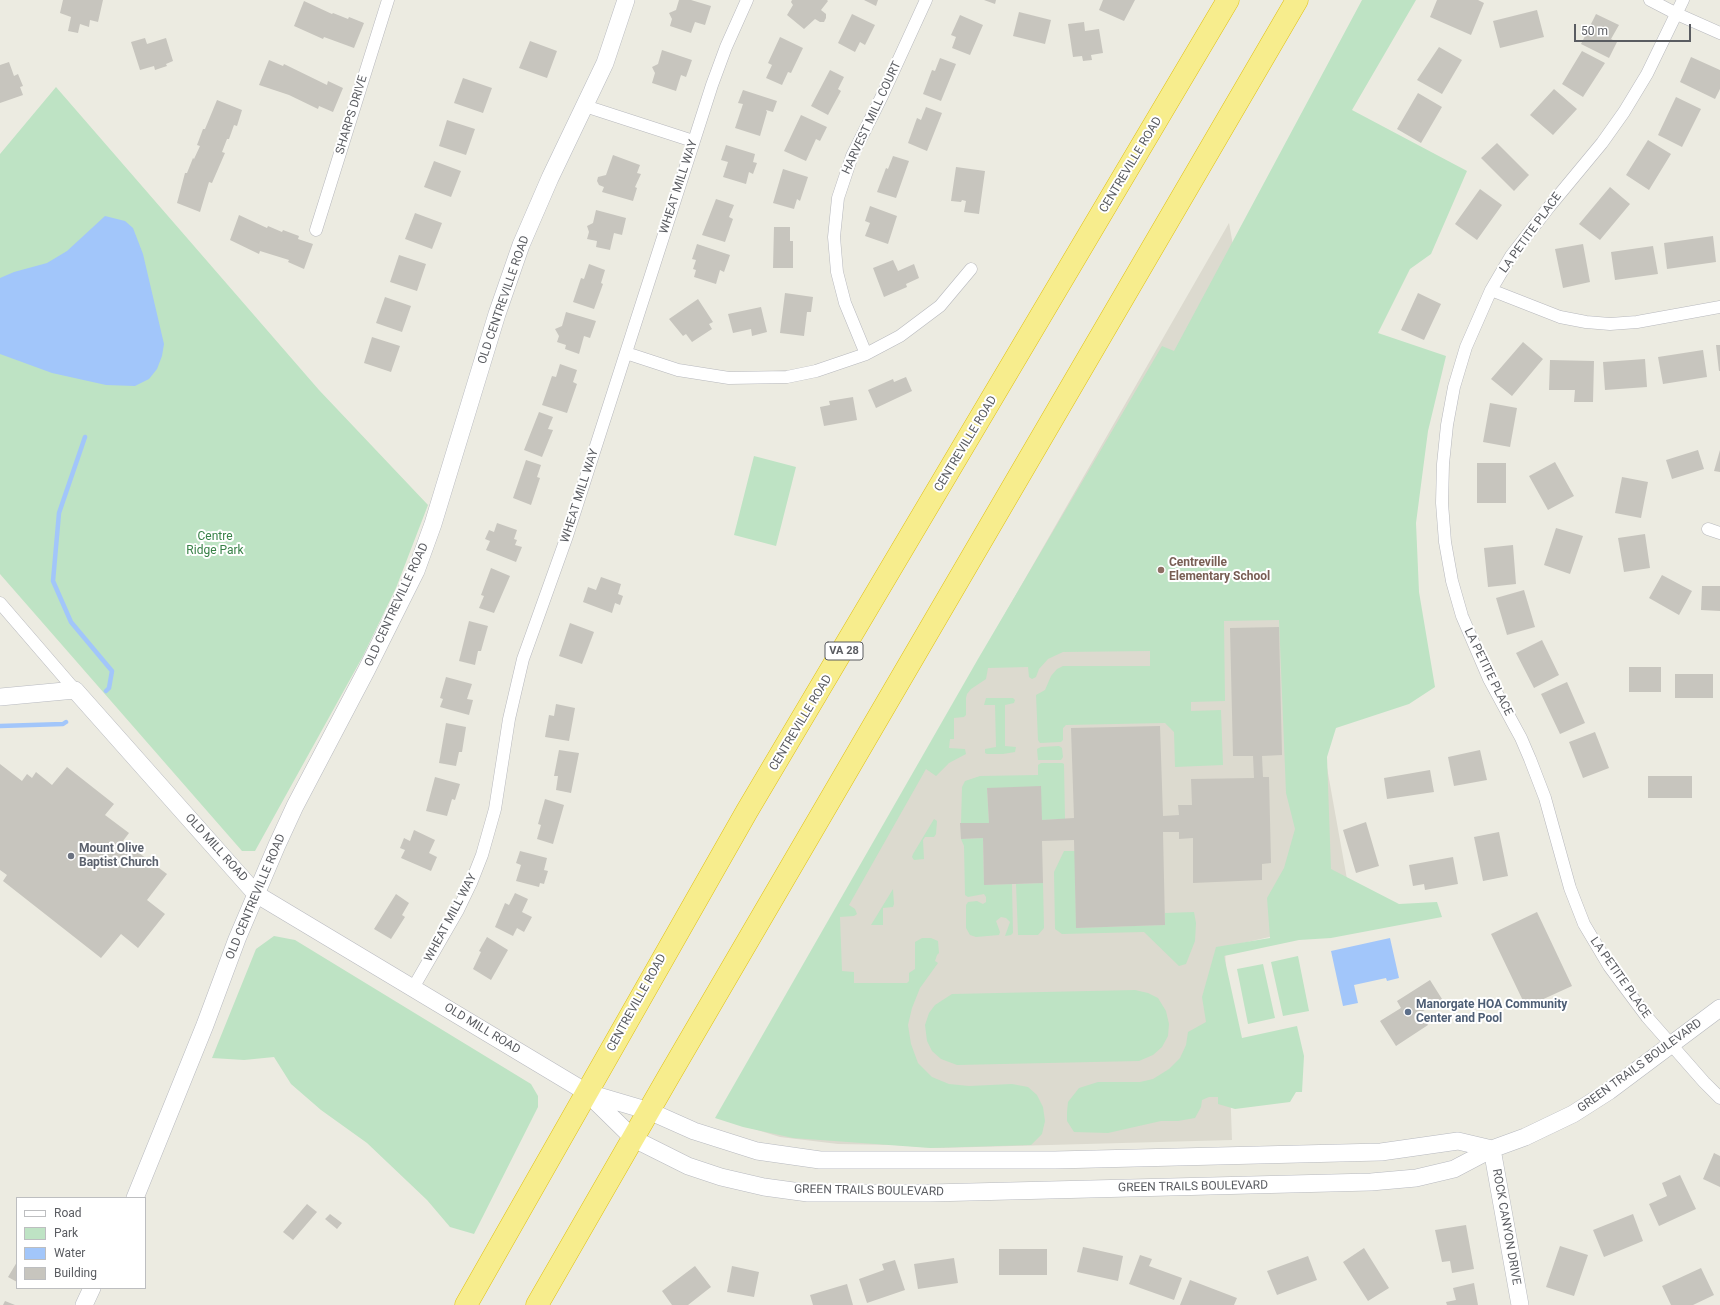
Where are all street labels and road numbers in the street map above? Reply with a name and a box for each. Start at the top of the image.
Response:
street label: HARVEST MILL COURT [839,59,905,177]
street label: SHARPS DRIVE [333,74,371,156]
street label: CENTREVILLE ROAD [1097,114,1165,216]
street label: WHEAT MILL WAY [657,138,701,236]
street label: LA PETITE PLACE [1497,190,1565,276]
street label: OLD CENTREVILLE ROAD [475,234,533,366]
street label: CENTREVILLE ROAD [932,393,1000,495]
street label: WHEAT MILL WAY [558,447,602,545]
street label: OLD CENTREVILLE ROAD [362,541,432,669]
street label: LA PETITE PLACE [1461,626,1515,718]
road number: VA 28 [825,642,863,660]
street label: CENTREVILLE ROAD [767,672,835,774]
street label: OLD MILL ROAD [182,811,250,885]
street label: OLD CENTREVILLE ROAD [223,832,289,962]
street label: WHEAT MILL WAY [422,871,480,965]
street label: LA PETITE PLACE [1587,935,1653,1021]
street label: CENTREVILLE ROAD [604,952,670,1054]
street label: OLD MILL ROAD [441,1001,523,1057]
street label: GREEN TRAILS BOULEVARD [1575,1016,1705,1116]
street label: ROCK CANYON DRIVE [1489,1168,1523,1286]
street label: GREEN TRAILS BOULEVARD [1118,1178,1268,1196]
street label: GREEN TRAILS BOULEVARD [794,1182,944,1200]

